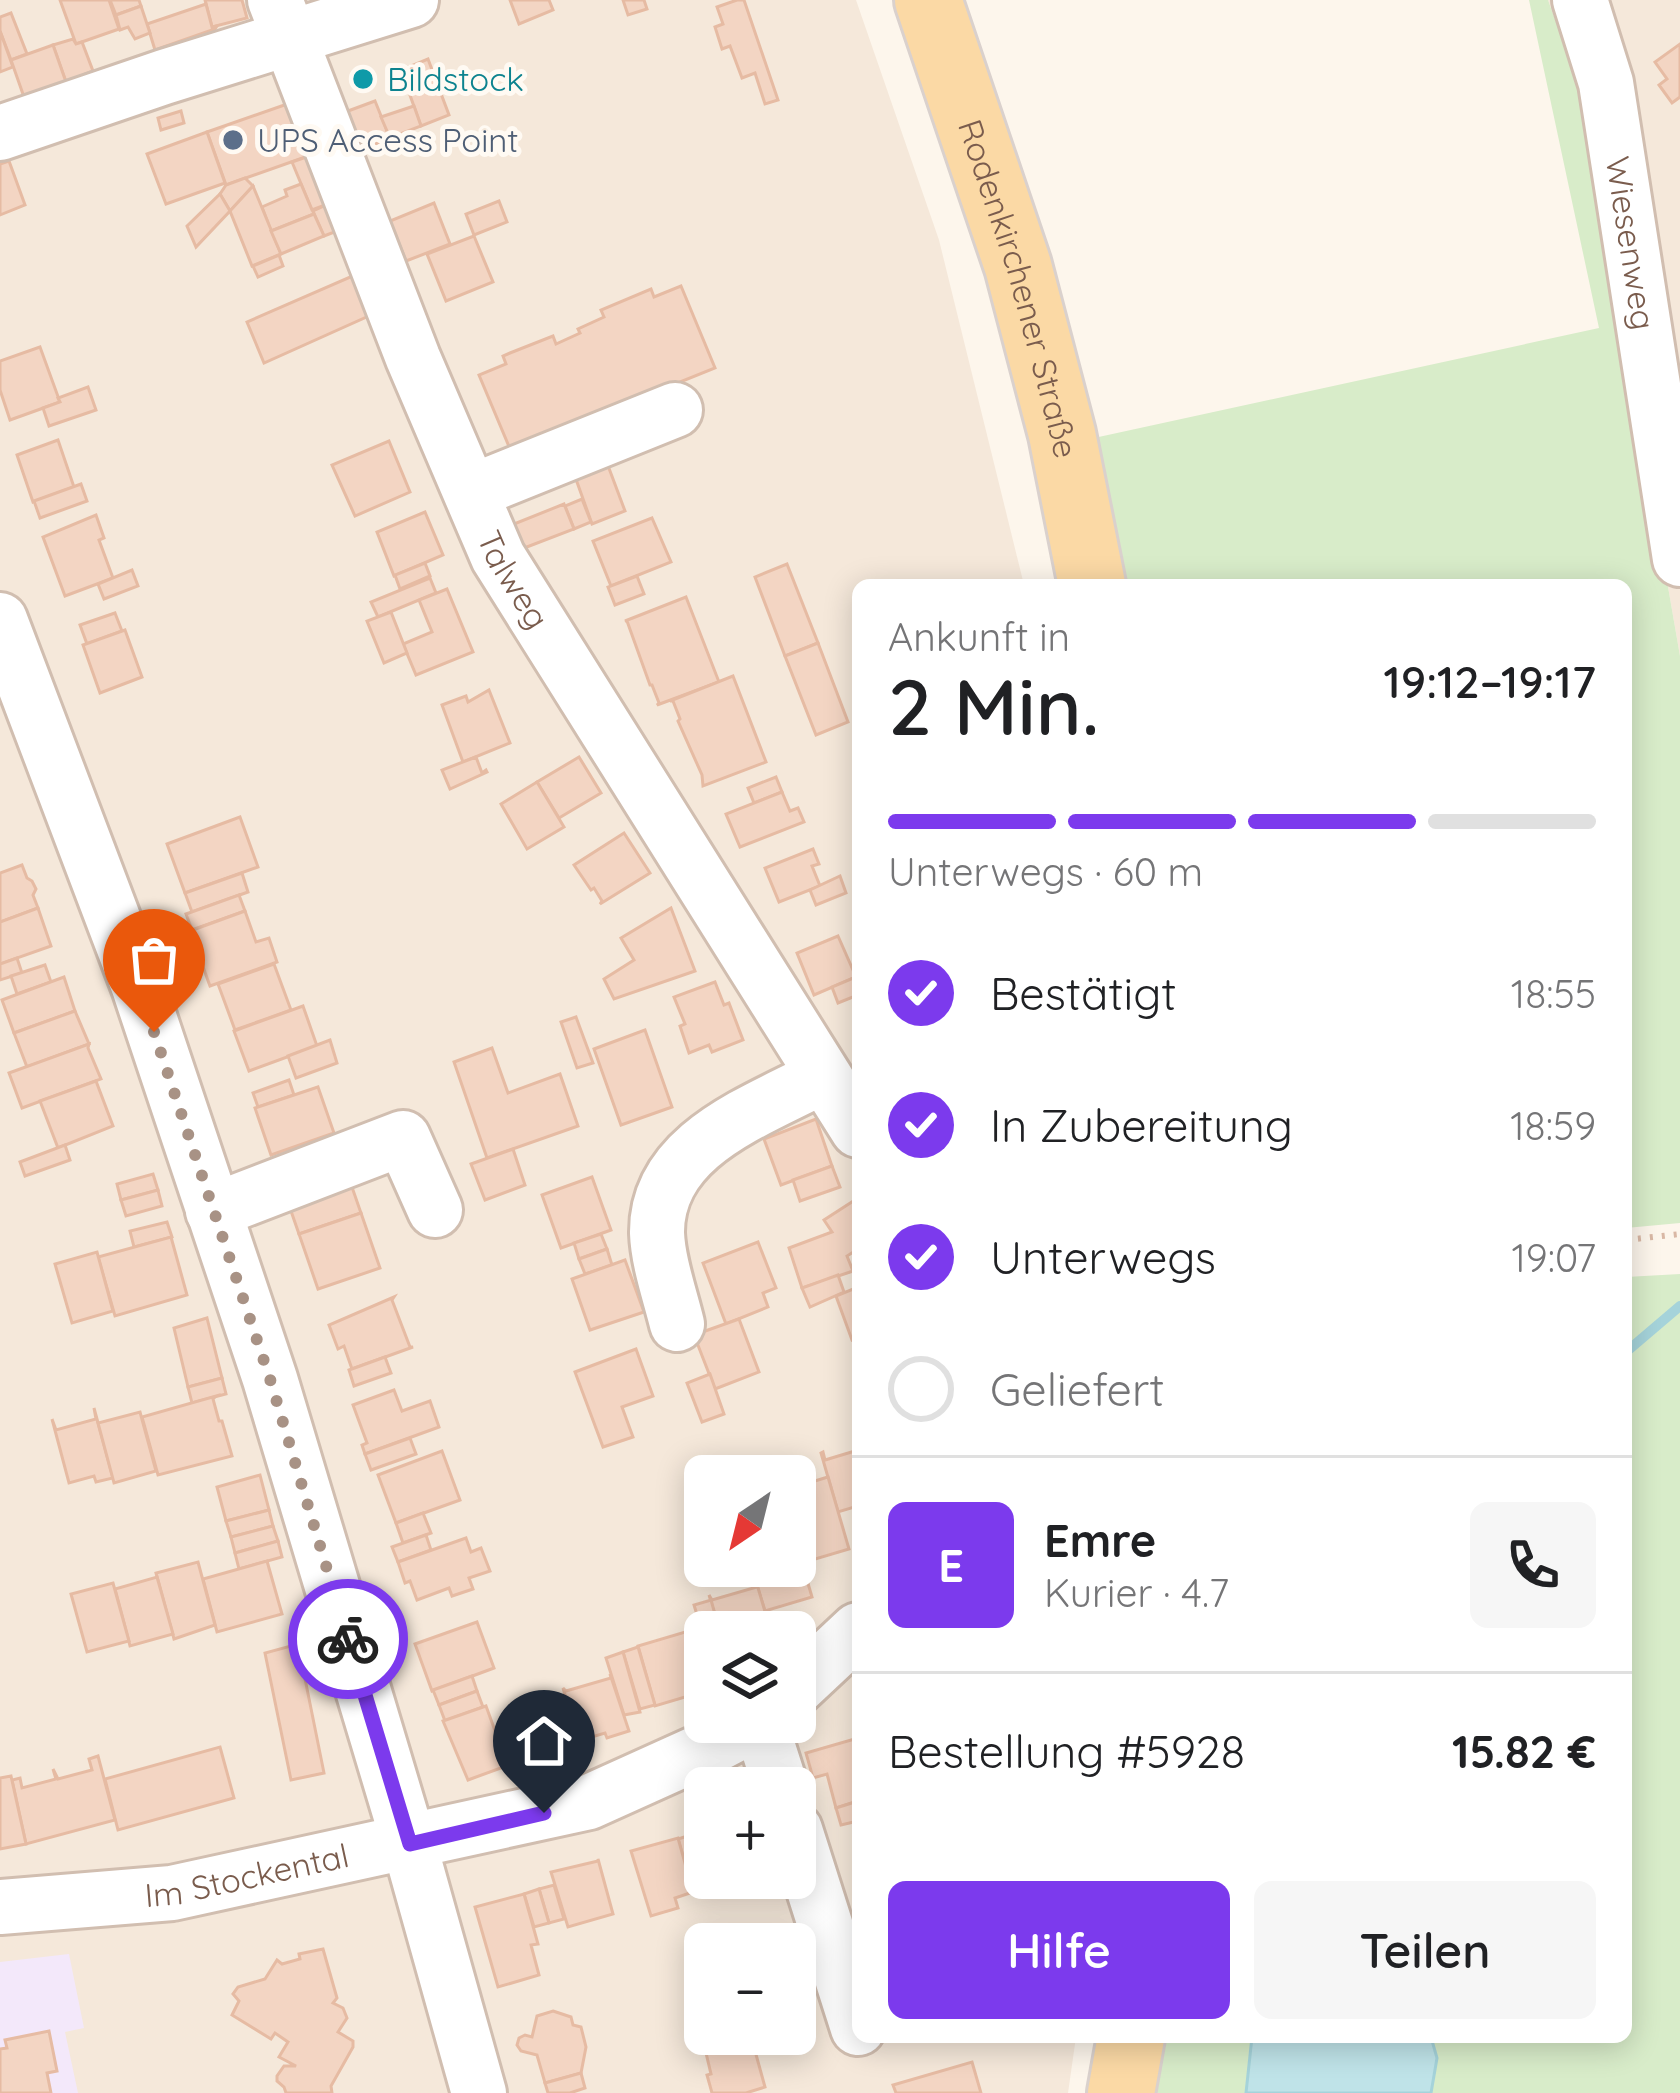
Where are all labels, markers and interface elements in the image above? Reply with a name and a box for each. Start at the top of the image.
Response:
place label: Bildstock [387,58,524,99]
marker: Bildstock [350,66,376,92]
street label: Rodenkirchener Straße [950,114,1087,461]
place label: UPS Access Point [257,119,519,160]
marker: UPS Access Point [220,127,246,153]
street label: Wiesenweg [1598,154,1665,333]
street label: Talweg [469,524,559,636]
text: Ankunft in [888,612,1070,661]
text: 19:12–19:17 [1383,653,1596,709]
text: 2 Min. [888,657,1099,755]
text: Unterwegs · 60 m [888,847,1203,896]
pin [103,909,205,1032]
icon: bag [121,927,187,993]
icon: check [888,960,954,1026]
text: Bestätigt [990,965,1177,1021]
text: 18:55 [1511,969,1596,1018]
icon: check [888,1092,954,1158]
text: In Zubereitung [990,1097,1293,1153]
text: 18:59 [1510,1101,1596,1150]
icon: check [888,1224,954,1290]
text: Unterwegs [990,1229,1216,1285]
text: 19:07 [1511,1233,1596,1282]
text: Geliefert [990,1361,1165,1417]
north arrow [684,1455,816,1587]
map controls [684,1455,816,2055]
button: phone [1470,1502,1596,1628]
text: Emre [1044,1512,1156,1568]
text: E [938,1537,964,1593]
text: Kurier · 4.7 [1044,1568,1229,1617]
courier [288,1579,408,1699]
icon: bike [315,1606,381,1672]
button: layers [684,1611,816,1743]
pin [493,1690,595,1813]
icon: home [511,1708,577,1774]
text: Bestellung #5928 [888,1723,1245,1779]
text: 15.82 € [1452,1723,1596,1779]
button: + [684,1767,816,1899]
street label: Im Stockental [143,1834,352,1915]
button: Hilfe [888,1881,1230,2019]
button: Teilen [1254,1881,1596,2019]
button: − [684,1923,816,2055]

